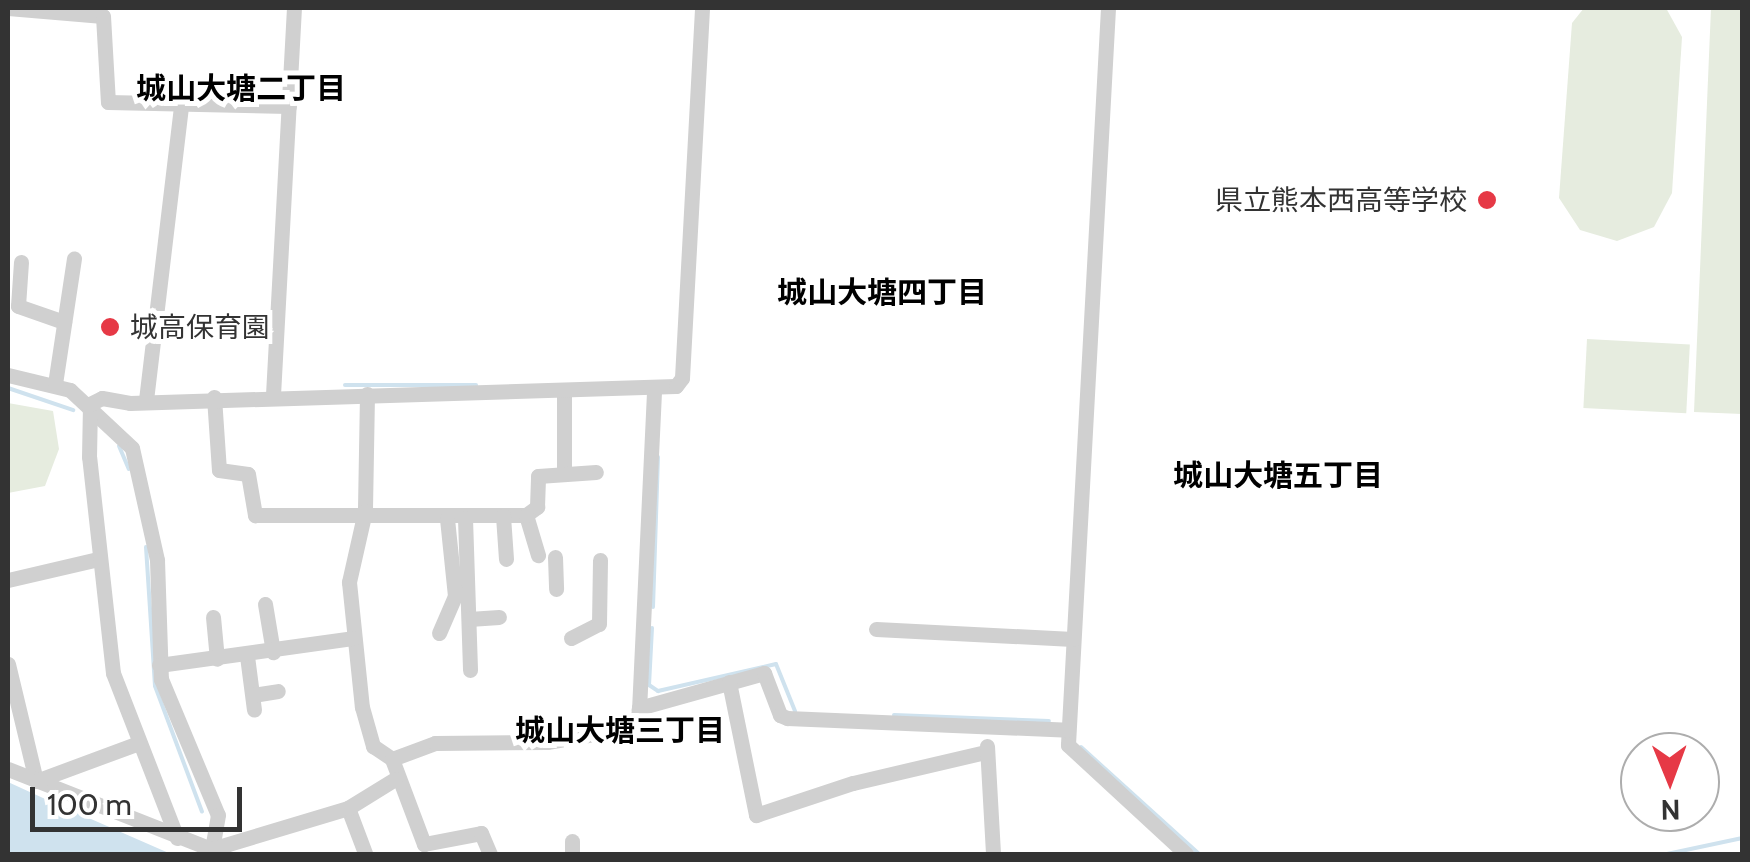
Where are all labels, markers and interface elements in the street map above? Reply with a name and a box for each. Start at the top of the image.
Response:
district label: 城山大塘二丁目 [136,71,346,107]
place label: 県立熊本西高等学校 [1215,183,1467,217]
marker: 県立熊本西高等学校 [1476,189,1498,211]
district label: 城山大塘四丁目 [777,275,987,311]
place label: 城高保育園 [130,310,270,344]
marker: 城高保育園 [99,316,121,338]
district label: 城山大塘五丁目 [1173,458,1383,494]
district label: 城山大塘三丁目 [515,713,725,749]
north arrow [1620,732,1720,832]
scale bar [35,767,248,829]
text: 100 m [47,786,132,823]
text: N [1660,793,1681,827]

